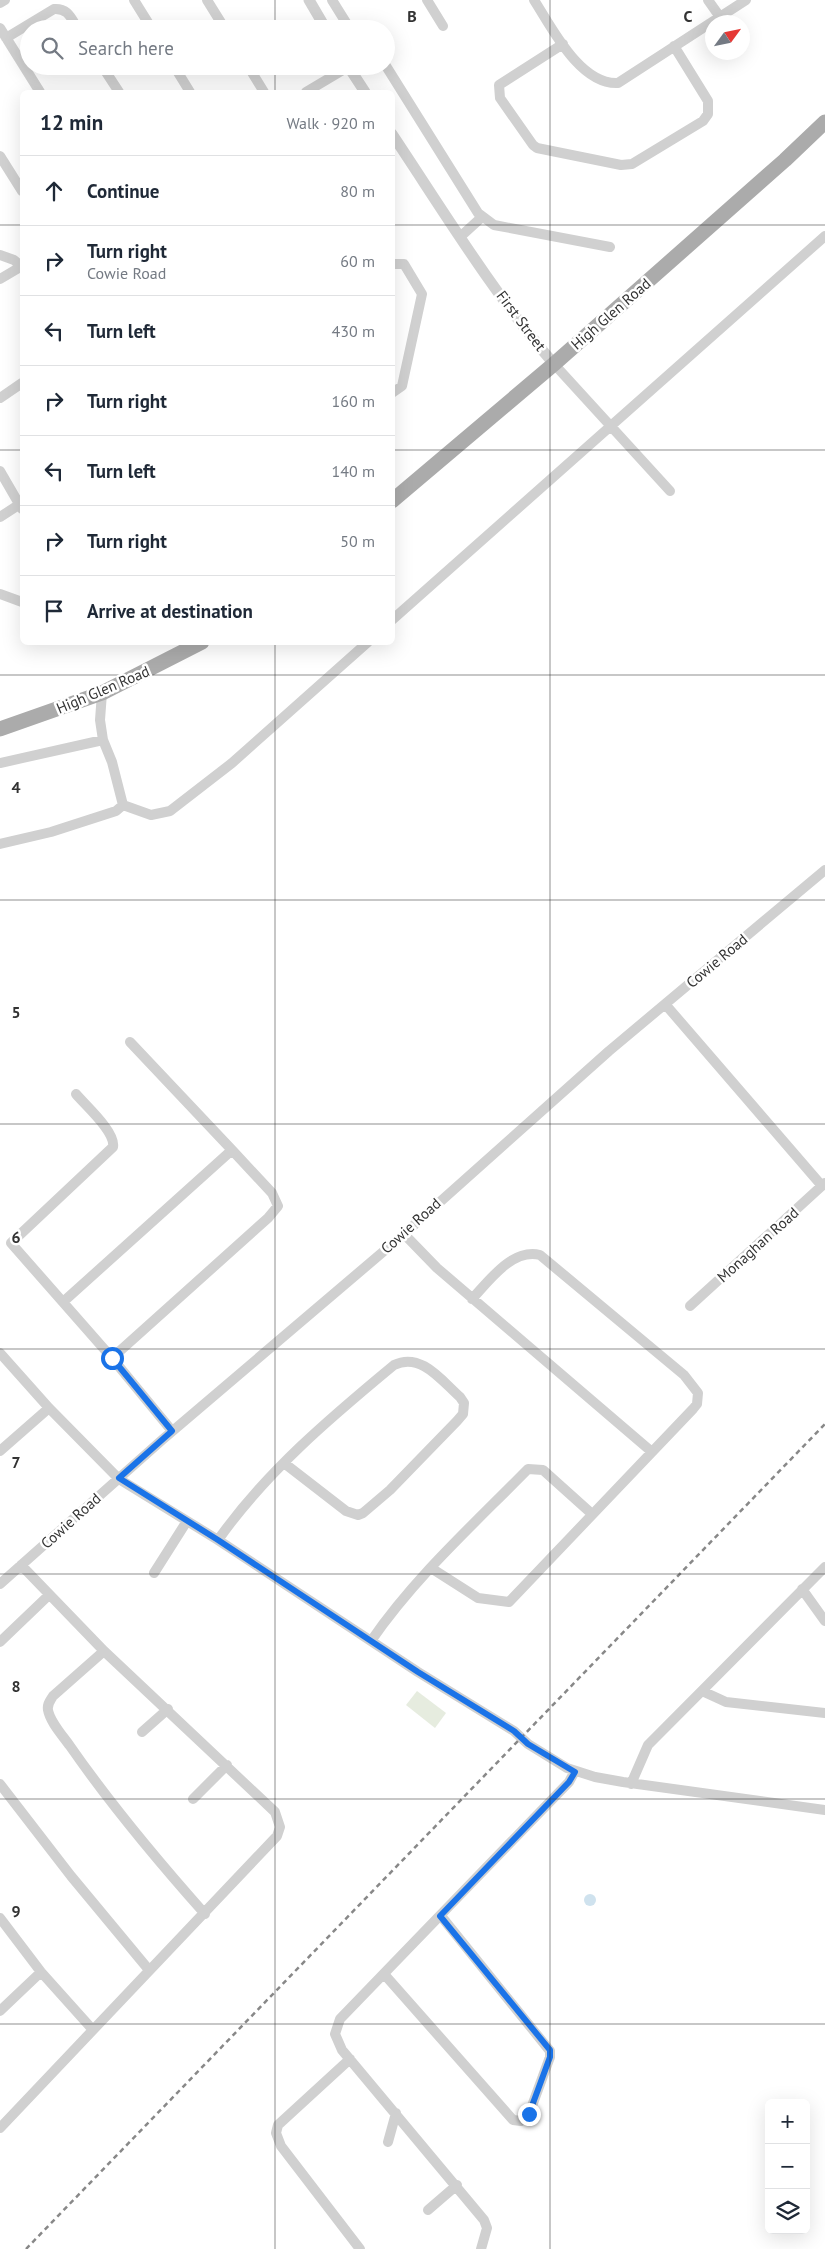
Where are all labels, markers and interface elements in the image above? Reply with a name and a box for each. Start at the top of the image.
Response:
text: B [407,6,417,26]
text: C [684,6,693,26]
north arrow [705,15,750,60]
search box [20,20,395,75]
icon: search [38,34,66,62]
text: Search here [78,36,174,60]
text: 12 min [40,109,103,136]
text: Walk · 920 m [286,113,375,133]
icon: ahead [40,177,68,205]
text: Continue [87,179,159,203]
text: 80 m [340,181,375,201]
text: Turn right [87,239,167,263]
icon: right [40,247,68,275]
text: 60 m [340,251,375,271]
text: Cowie Road [87,263,166,283]
street label: High Glen Road [567,274,654,353]
street label: First Street [493,287,550,355]
icon: left [40,317,68,345]
text: Turn left [87,319,156,343]
text: 430 m [332,321,375,341]
icon: right [40,387,68,415]
text: Turn right [87,389,167,413]
text: 160 m [332,391,375,411]
icon: left [40,457,68,485]
text: Turn left [87,459,156,483]
text: 140 m [332,461,375,481]
icon: right [40,527,68,555]
text: Turn right [87,529,167,553]
text: 50 m [340,531,375,551]
icon: arrive [40,597,68,625]
text: Arrive at destination [87,599,253,623]
street label: High Glen Road [53,661,152,718]
text: 4 [11,777,21,797]
street label: Cowie Road [682,929,751,992]
text: 5 [11,1002,21,1022]
street label: Cowie Road [377,1194,445,1258]
street label: Monaghan Road [713,1203,802,1286]
text: 6 [11,1227,21,1247]
route start [101,1347,124,1370]
text: 7 [11,1452,21,1472]
street label: Cowie Road [37,1489,105,1553]
text: 8 [11,1676,21,1696]
text: 9 [11,1901,21,1921]
map controls [765,2099,810,2234]
button: + [765,2099,810,2144]
route end [518,2103,541,2126]
button: − [765,2144,810,2189]
button: layers [765,2189,810,2234]

